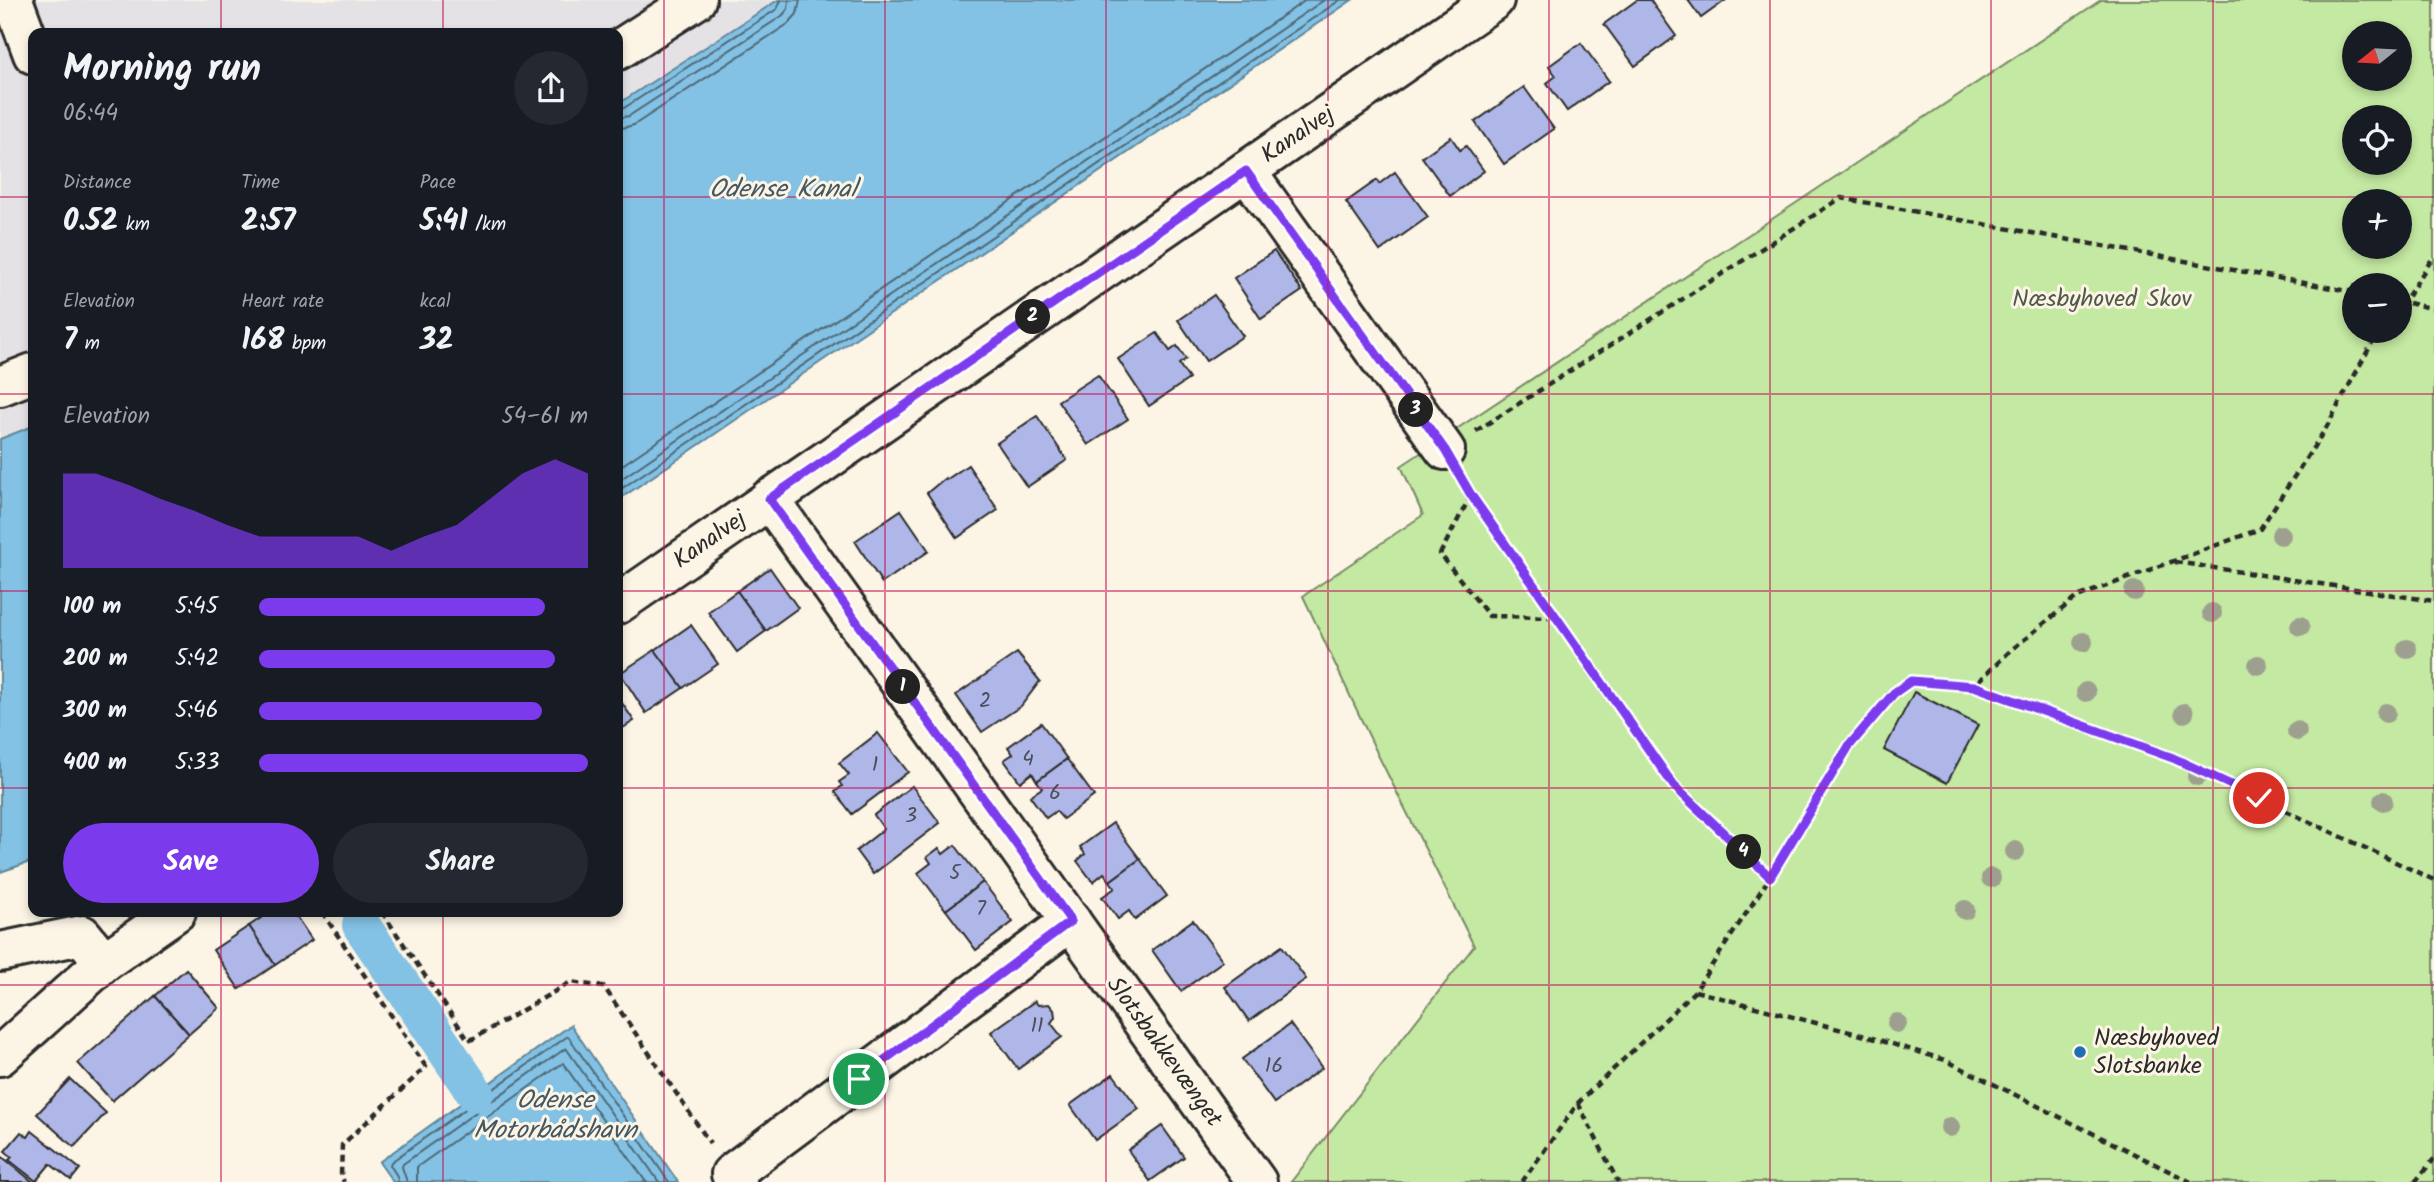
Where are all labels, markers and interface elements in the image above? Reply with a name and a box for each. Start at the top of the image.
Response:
north arrow [2342,21,2412,91]
map controls [2342,21,2412,343]
text: Morning run [63,40,261,100]
button: share [514,51,588,125]
street label: Kanalvej [1253,95,1344,174]
text: 06:44 [63,96,118,132]
button: locate [2342,105,2412,175]
text: Distance [63,168,131,198]
text: Time [241,168,280,198]
text: Pace [420,168,456,198]
water label: Odense Kanal [709,169,861,211]
button: + [2342,189,2412,259]
text: 0.52 [63,198,118,246]
text: 2:57 [241,198,296,246]
text: 5:41 [420,198,468,246]
text: km [118,210,150,240]
text: /km [468,210,506,240]
button: − [2342,273,2412,343]
park label: Næsbyhoved Skov [2012,280,2193,319]
text: Elevation [63,287,135,317]
text: Heart rate [241,287,324,317]
text: kcal [420,287,451,317]
pin: 2 [1016,300,1050,334]
text: 2 [1027,301,1038,331]
text: 7 [63,317,77,365]
text: 168 [241,317,284,365]
text: 32 [420,317,454,365]
text: m [77,329,100,359]
text: bpm [284,329,326,359]
pin: 3 [1398,392,1434,428]
text: 3 [1410,394,1421,424]
text: Elevation [63,399,150,435]
text: 54–61 m [501,399,588,435]
street label: Kanalvej [665,500,756,580]
text: 100 m [63,589,121,625]
text: 5:45 [175,589,218,625]
text: 200 m [63,641,128,677]
text: 5:42 [175,641,219,677]
pin: 1 [886,670,920,704]
text: 1 [900,671,905,701]
house number: 2 [979,685,991,718]
text: 300 m [63,693,127,729]
text: 5:46 [175,693,218,729]
house number: 4 [1022,743,1034,776]
text: 400 m [63,745,127,781]
text: 5:33 [175,745,219,781]
house number: 1 [872,749,878,782]
pin [2229,768,2289,828]
house number: 6 [1049,777,1061,810]
icon: check [2240,779,2278,817]
house number: 3 [905,800,917,833]
button: Save [63,823,319,903]
button: Share [333,823,588,903]
pin: 4 [1726,834,1762,870]
text: 4 [1738,836,1749,866]
house number: 5 [949,857,962,890]
house number: 7 [976,893,987,926]
street label: Slotsbakkevænget [1096,968,1233,1136]
house number: 11 [1030,1010,1044,1043]
place label: Næsbyhoved Slotsbanke [2094,1019,2220,1086]
marker: Næsbyhoved Slotsbanke [2072,1044,2088,1060]
pin [829,1049,889,1109]
house number: 16 [1265,1050,1283,1083]
icon: arrive [840,1060,878,1098]
water label: Odense Motorbådshavn [473,1080,639,1152]

